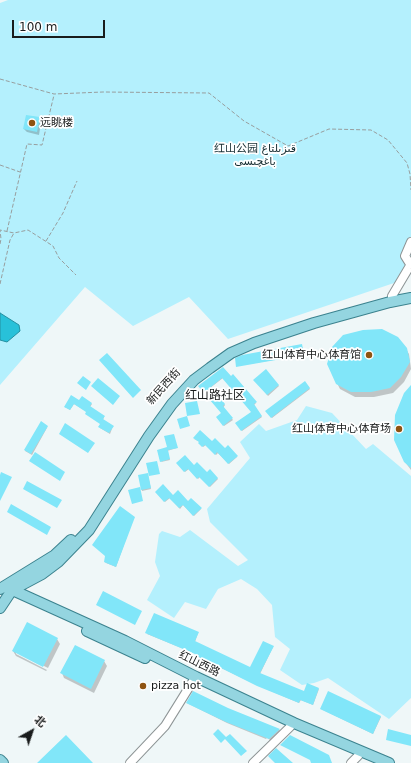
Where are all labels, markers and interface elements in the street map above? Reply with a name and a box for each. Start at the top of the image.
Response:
scale bar [14,12,107,38]
text: 100 m [19,20,57,34]
place label: 远眺楼 [40,116,73,130]
marker: 远眺楼 [27,118,37,128]
park label: 红山公园 قىزىلتاغ باغچىسى [214,142,296,168]
place label: 红山体育中心体育馆 [262,348,361,362]
marker: 红山体育中心体育馆 [364,350,374,360]
street label: 新民西街 [144,366,184,408]
district label: 红山路社区 [185,389,245,403]
place label: 红山体育中心体育场 [292,422,391,436]
marker: 红山体育中心体育场 [394,424,404,434]
street label: 红山西路 [176,648,222,680]
place label: pizza hot [151,679,201,693]
marker: pizza hot [138,681,148,691]
north arrow [12,711,52,751]
text: 北 [32,713,48,730]

